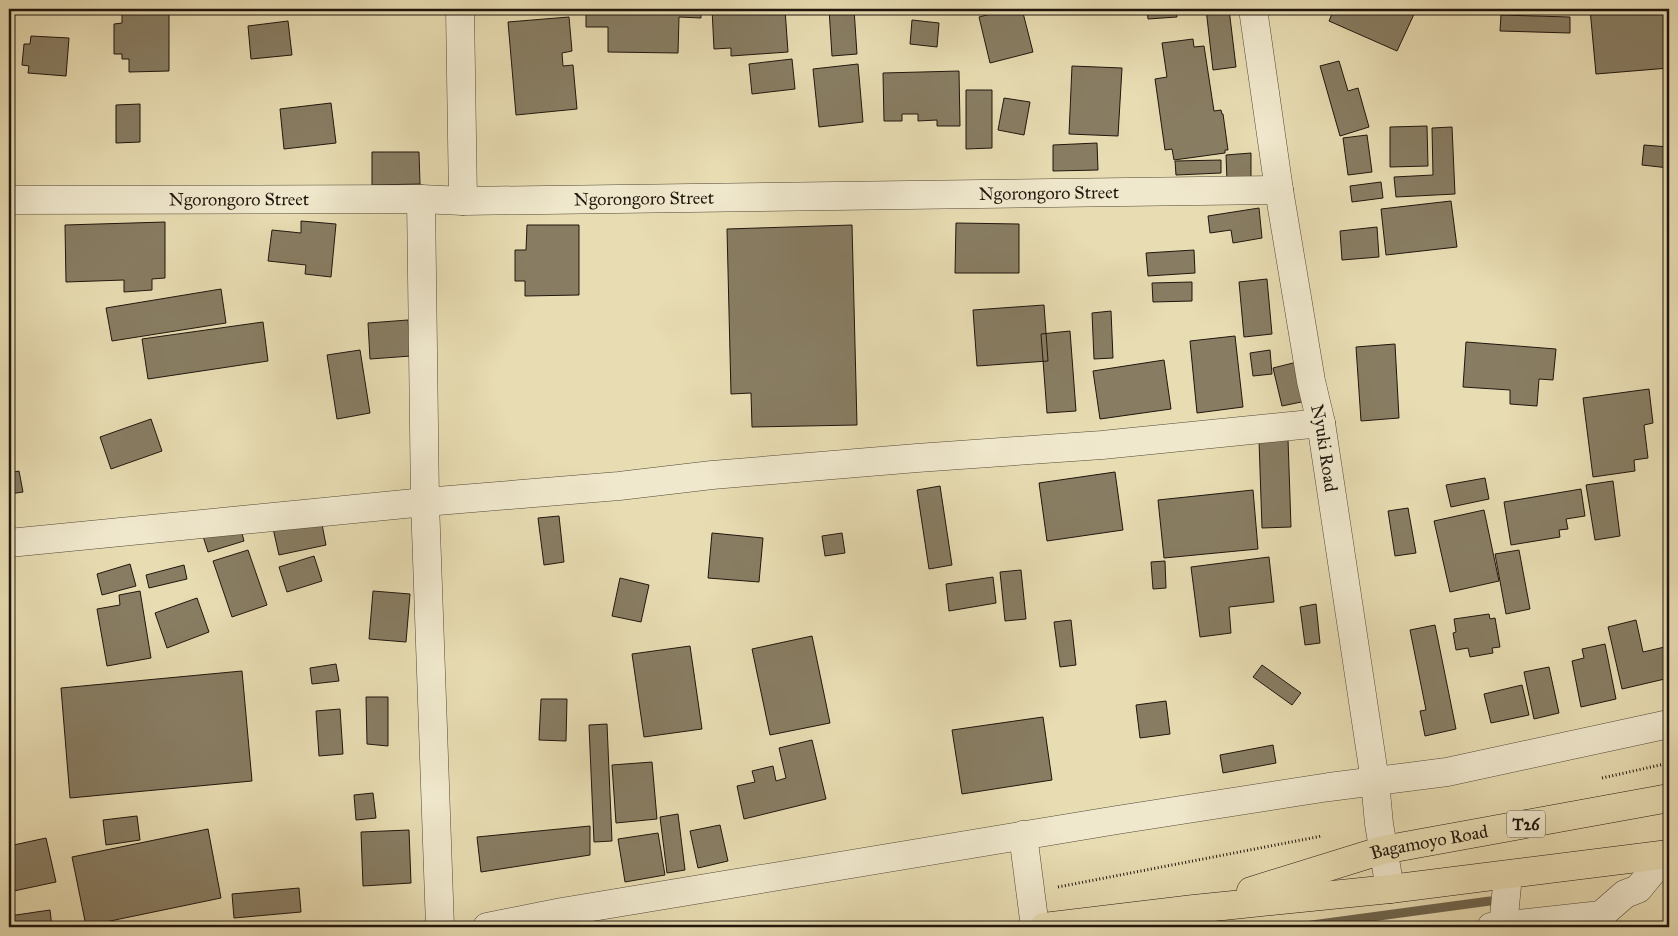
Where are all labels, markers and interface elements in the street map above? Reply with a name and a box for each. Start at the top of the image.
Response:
street label: Ngorongoro Street [979,181,1120,206]
street label: Ngorongoro Street [574,187,715,211]
street label: Ngorongoro Street [169,188,310,212]
street label: Nyuki Road [1306,402,1342,493]
road number: T26 [1507,811,1545,838]
street label: Bagamoyo Road [1367,820,1490,864]

